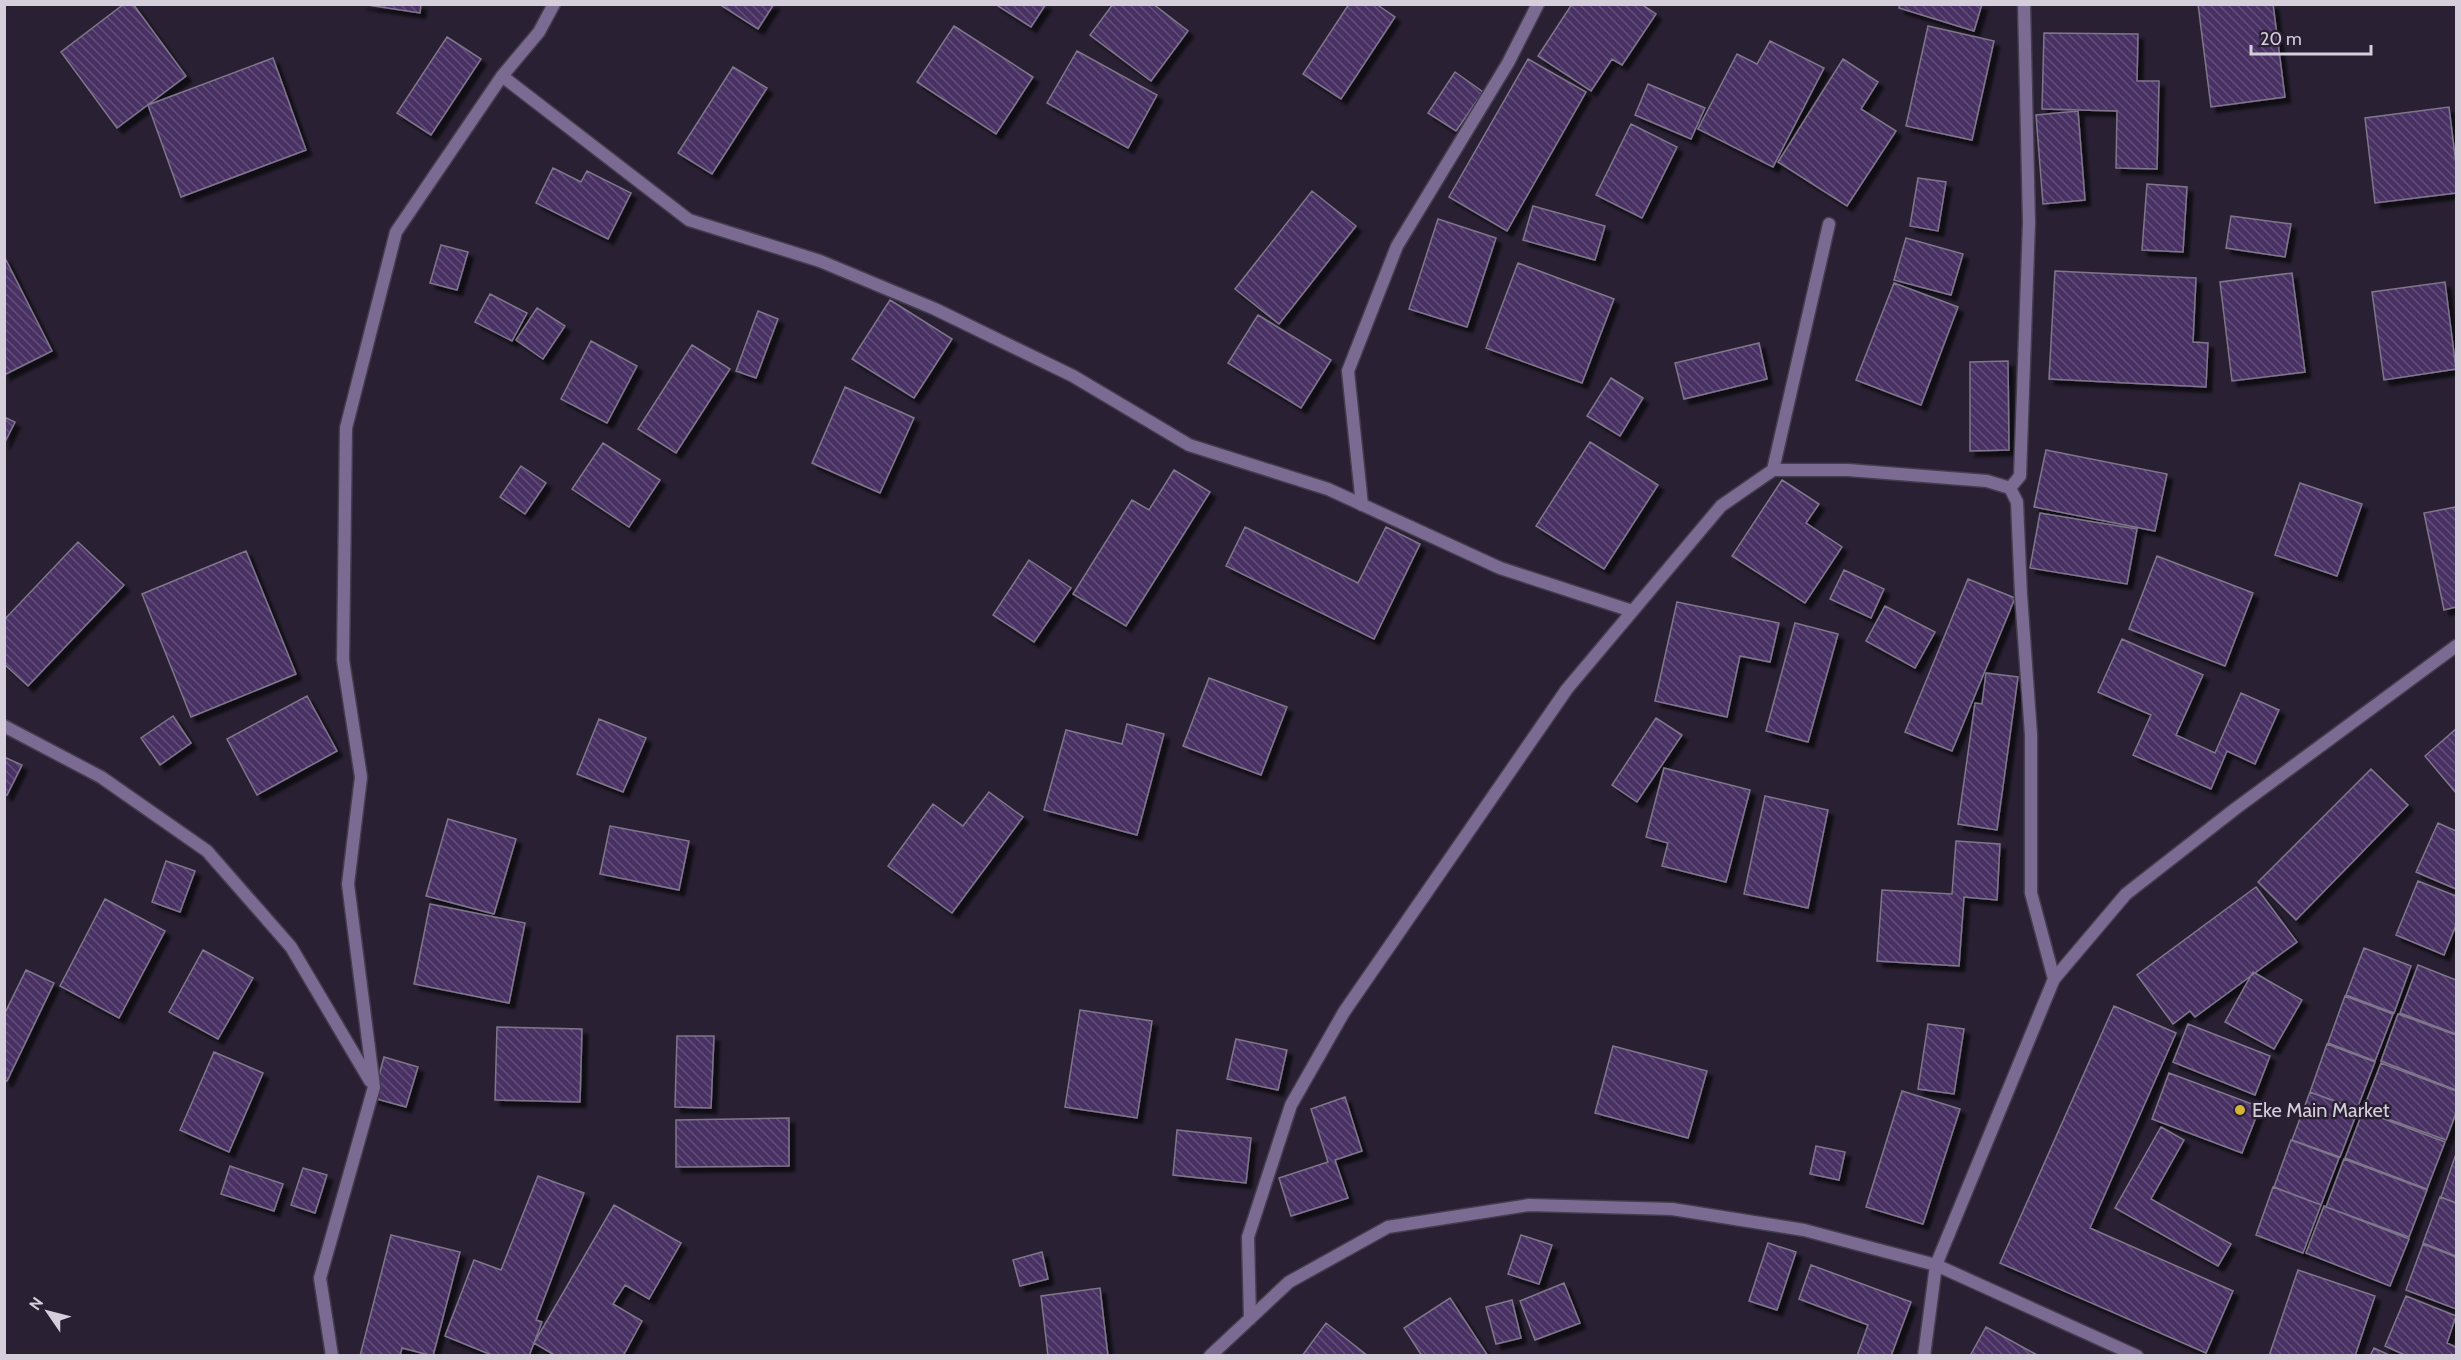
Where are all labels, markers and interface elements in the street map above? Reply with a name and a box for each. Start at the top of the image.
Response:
scale bar [2251,18,2371,56]
text: 20 m [2260,28,2302,50]
place label: Eke Main Market [2252,1098,2390,1122]
marker: Eke Main Market [2233,1103,2247,1117]
north arrow [18,1282,78,1342]
text: N [25,1294,47,1314]

